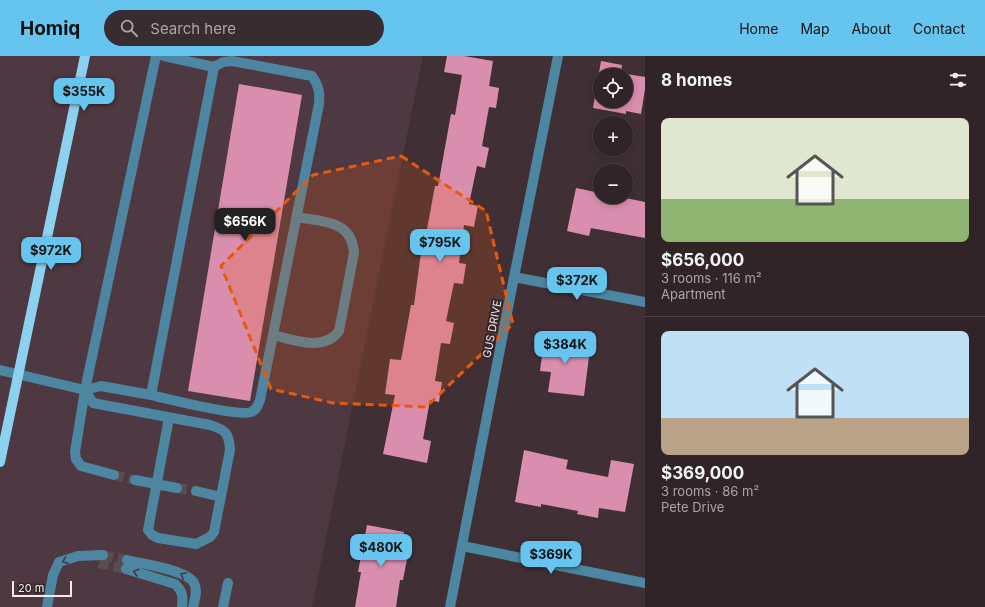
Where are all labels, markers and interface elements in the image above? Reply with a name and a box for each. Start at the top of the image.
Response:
search box [104,10,384,46]
text: Homiq [20,17,80,40]
icon: search [118,17,140,39]
text: Search here [150,19,236,38]
text: Home [739,20,778,37]
text: Map [800,20,830,37]
text: About [852,20,891,37]
text: Contact [913,20,965,37]
map controls [593,68,633,204]
button: locate [593,68,633,108]
icon: filters [947,69,969,91]
text: 8 homes [661,70,732,90]
pin: $355K [56,78,112,112]
text: $355K [63,83,105,99]
button: + [593,116,633,156]
icon: home [779,144,851,216]
button: − [593,164,633,204]
pin: $656K [217,208,273,242]
text: $656K [223,213,267,229]
pin: $795K [412,229,468,263]
text: $795K [419,234,461,250]
pin: $972K [23,237,79,271]
text: $972K [30,242,72,258]
text: $656,000 [661,250,744,270]
pin: $372K [549,267,605,301]
text: 3 rooms · 116 m² [661,270,762,286]
text: $372K [556,272,598,288]
text: Apartment [661,286,726,302]
street label: GUS DRIVE [480,299,504,359]
pin: $384K [537,331,593,365]
text: $384K [543,336,587,352]
icon: home [779,357,851,429]
text: $369,000 [661,463,744,483]
text: 3 rooms · 86 m² [661,483,759,499]
text: Pete Drive [661,499,724,515]
pin: $480K [353,534,409,568]
text: $480K [359,539,403,555]
pin: $369K [523,541,579,575]
text: $369K [529,546,573,562]
one-way arrow [61,556,68,564]
one-way arrow [133,568,140,577]
one-way arrow [180,572,187,580]
scale bar [12,579,72,598]
text: 20 m [18,581,44,595]

